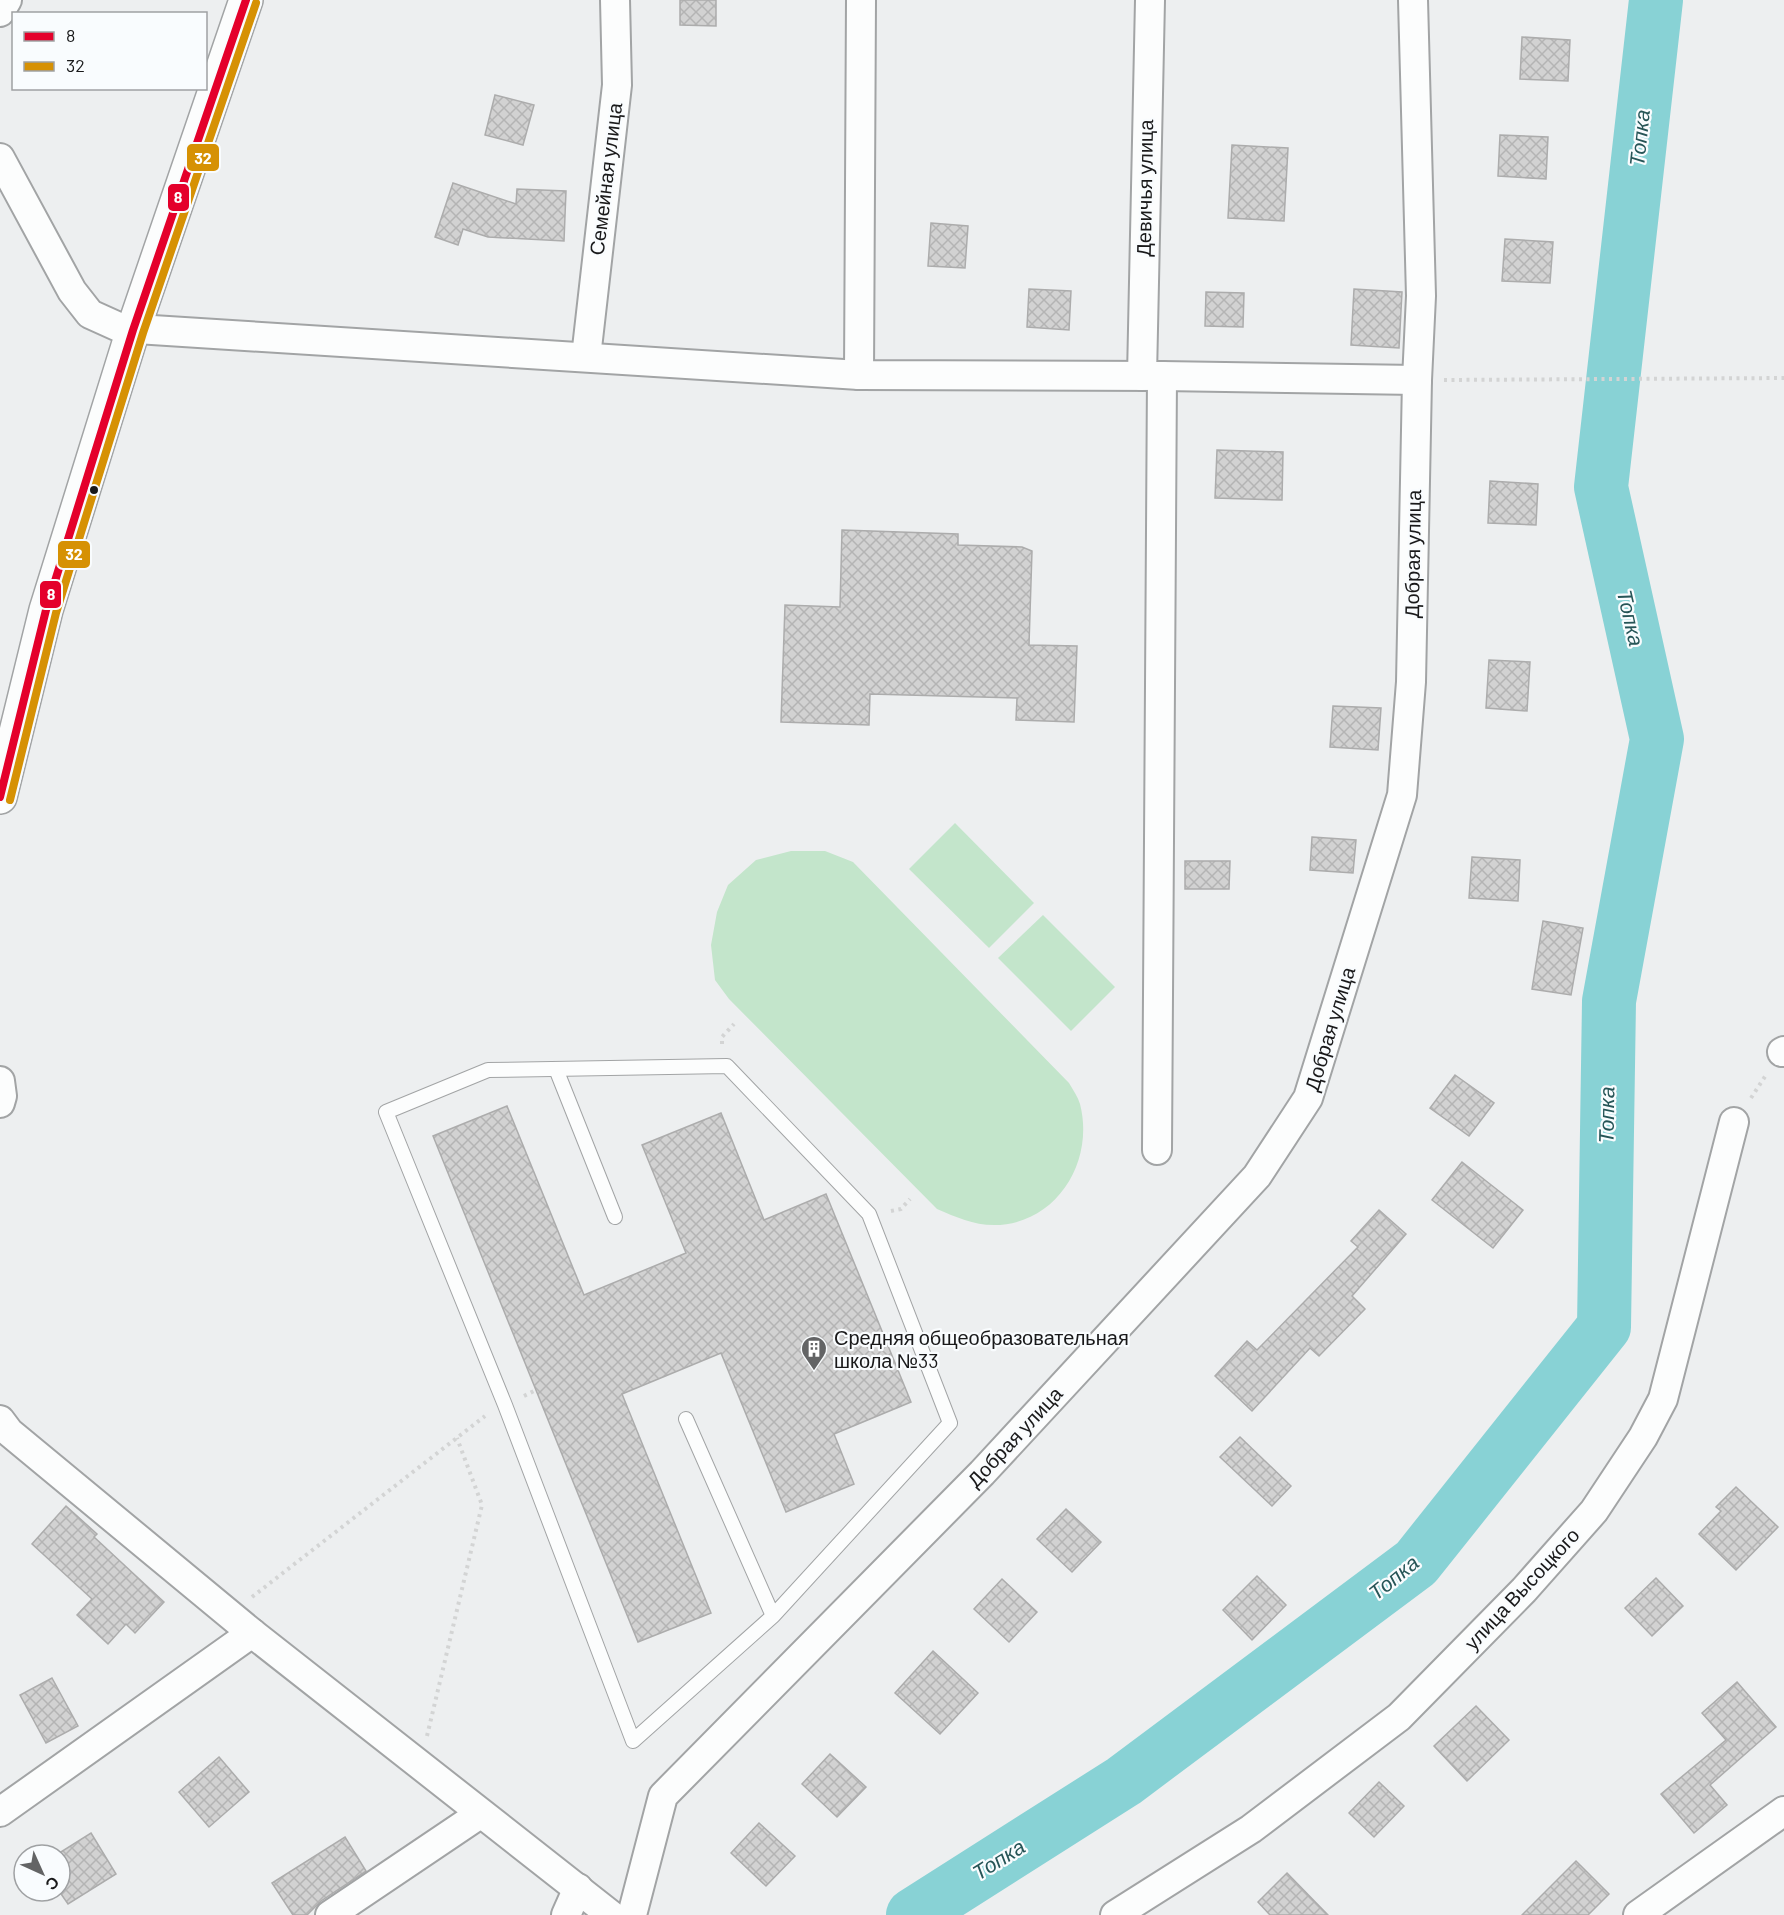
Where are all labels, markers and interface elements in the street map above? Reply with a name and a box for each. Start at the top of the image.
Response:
legend [12,12,207,90]
text: 8 [66,24,75,46]
text: 32 [66,54,85,76]
street label: Семейная улица [584,100,626,257]
water label: Топка [1623,108,1654,167]
street label: Девичья улица [1131,118,1157,257]
line badge: 32 [186,143,220,172]
text: 32 [194,148,212,167]
line badge: 8 [167,183,190,212]
text: 8 [174,187,183,206]
unlabelled marker [88,484,100,496]
street label: Добрая улица [1399,489,1425,618]
line badge: 32 [57,540,91,569]
text: 32 [65,544,83,563]
line badge: 8 [39,580,62,609]
text: 8 [47,584,56,603]
water label: Топка [1613,587,1650,648]
street label: Добрая улица [1299,963,1360,1094]
water label: Топка [1593,1086,1618,1144]
place label: Средняя общеобразовательная школа №33 [834,1325,1129,1372]
building icon: Средняя общеобразовательная школа №33 [799,1334,829,1372]
street label: Добрая улица [962,1381,1067,1491]
street label: улица Высоцкого [1459,1523,1584,1654]
water label: Топка [1363,1549,1423,1604]
water label: Топка [967,1833,1029,1884]
north arrow [12,1843,72,1903]
text: С [42,1873,64,1895]

